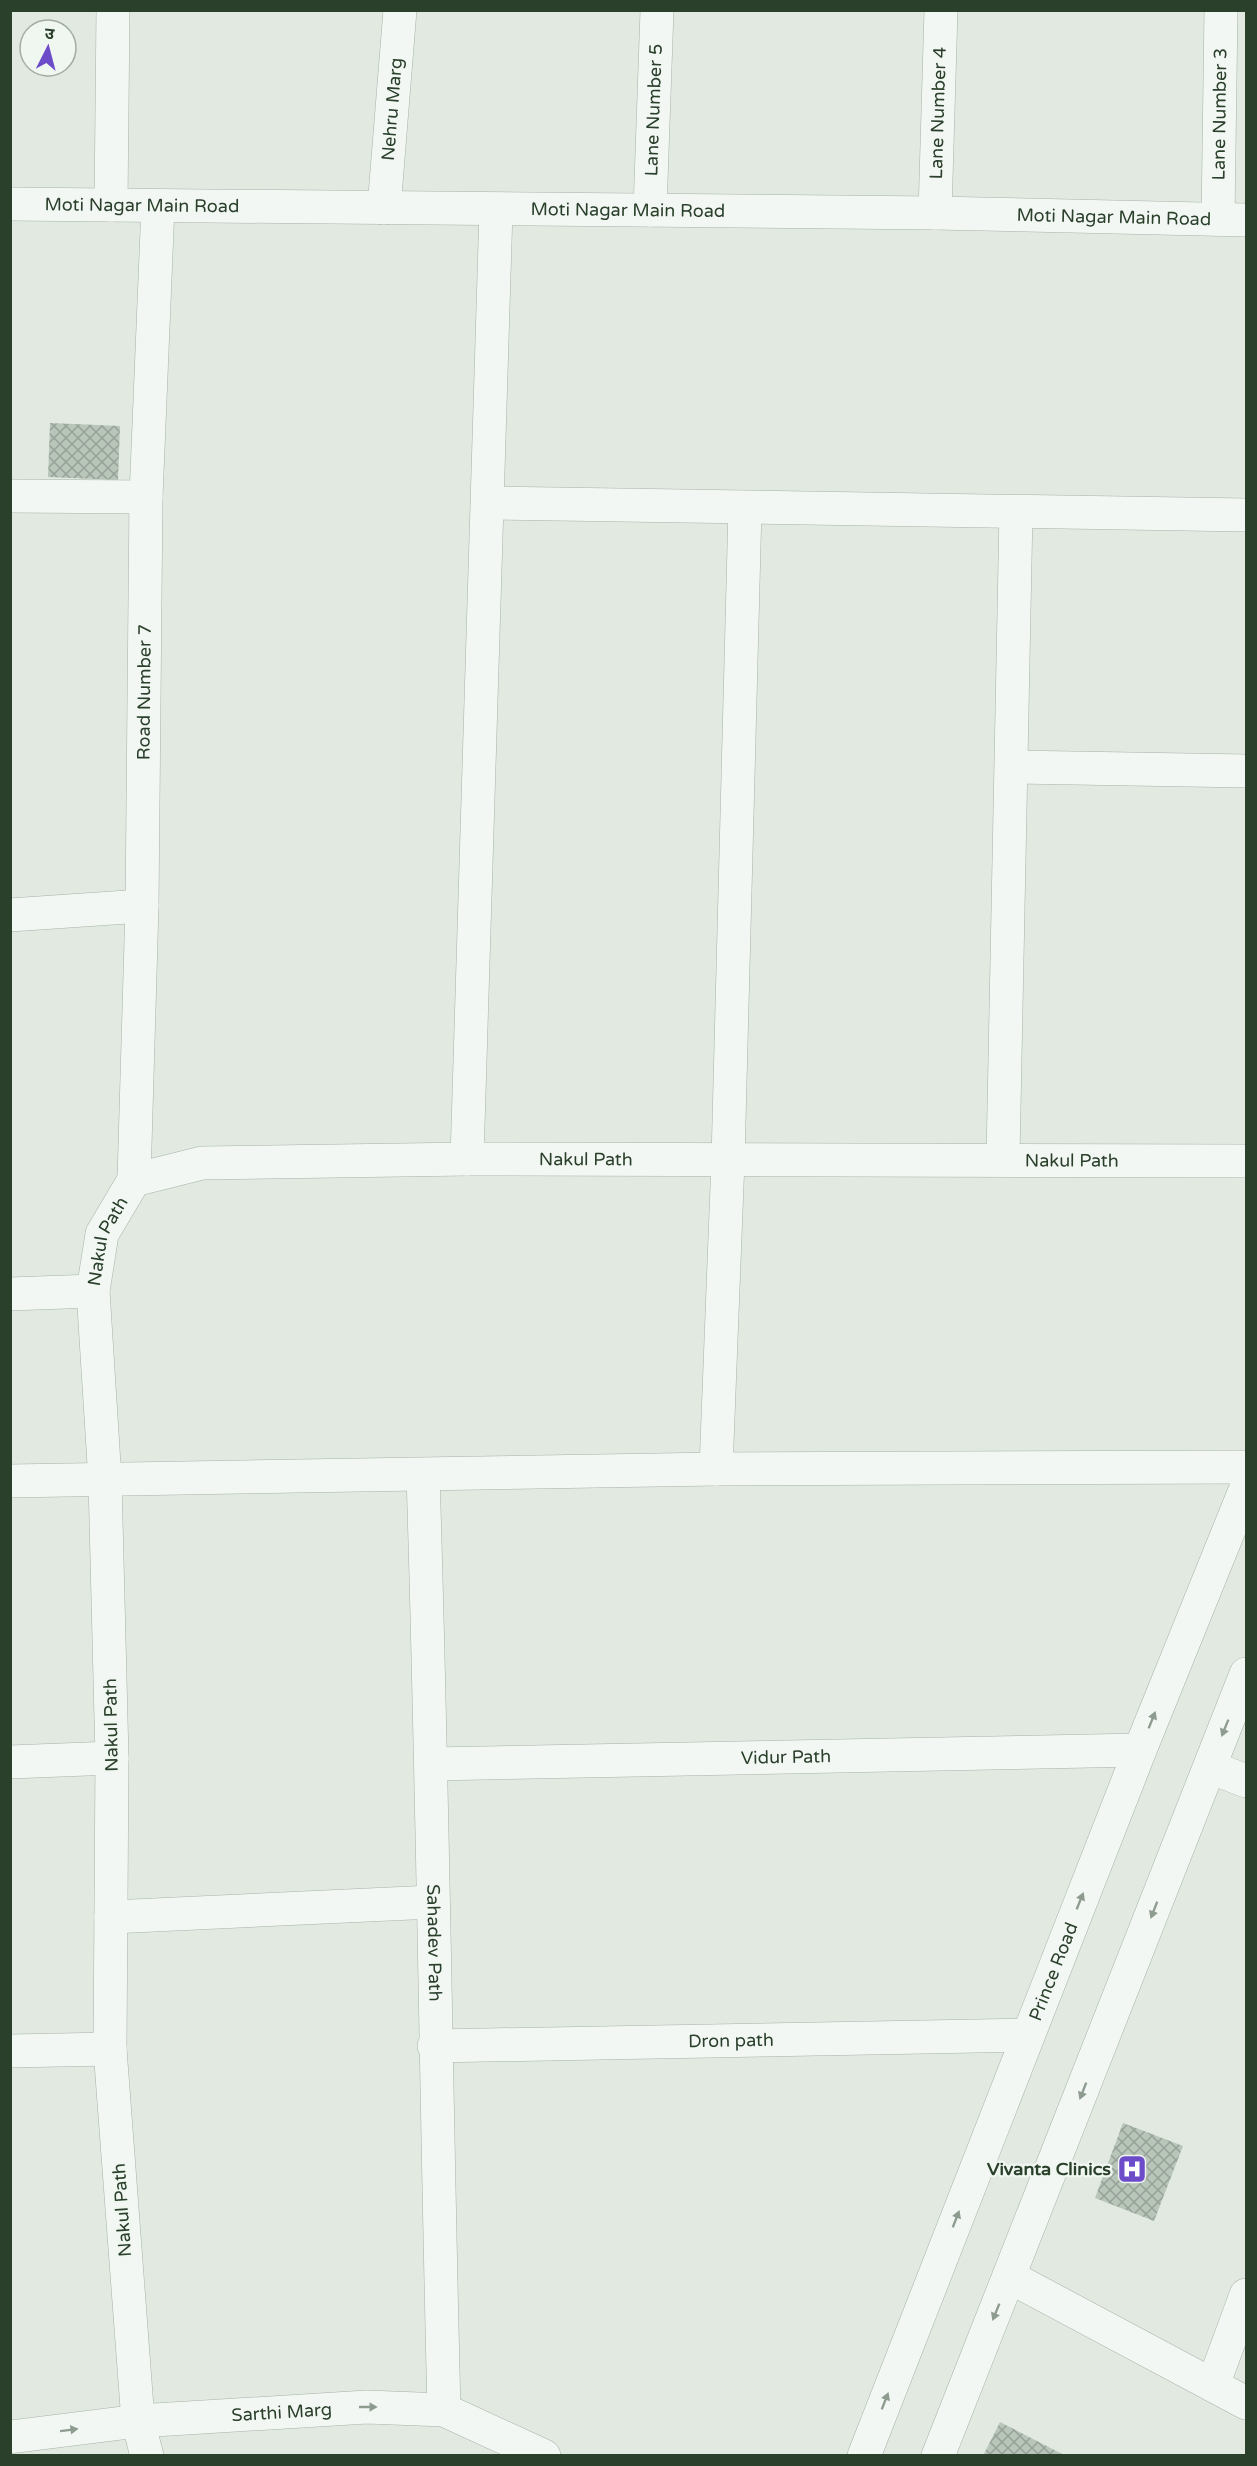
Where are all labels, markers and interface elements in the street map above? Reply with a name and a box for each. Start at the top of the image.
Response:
north arrow [18,18,78,78]
text: उ [44,24,56,45]
street label: Lane Number 5 [640,43,667,177]
street label: Lane Number 4 [925,46,951,180]
street label: Lane Number 3 [1208,48,1231,180]
street label: Nehru Marg [377,57,407,162]
street label: Moti Nagar Main Road [45,193,239,217]
street label: Moti Nagar Main Road [531,198,725,222]
street label: Moti Nagar Main Road [1016,204,1211,230]
street label: Road Number 7 [132,624,156,760]
street label: Nakul Path [539,1148,633,1170]
street label: Nakul Path [1025,1149,1119,1172]
street label: Nakul Path [83,1193,133,1287]
street label: Nakul Path [99,1678,123,1772]
one-way arrow [1147,1710,1157,1728]
one-way arrow [1220,1720,1230,1738]
street label: Vidur Path [741,1745,831,1769]
street label: Sahadev Path [422,1884,446,2002]
one-way arrow [1076,1892,1086,1910]
one-way arrow [1149,1901,1158,1919]
street label: Prince Road [1024,1919,1083,2024]
street label: Dron path [688,2029,774,2052]
one-way arrow [1078,2083,1088,2101]
hospital icon: Vivanta Clinics [1116,2153,1148,2185]
place label: Vivanta Clinics [987,2158,1111,2180]
street label: Nakul Path [108,2162,136,2258]
one-way arrow [952,2210,961,2228]
one-way arrow [991,2303,1000,2321]
one-way arrow [881,2392,890,2410]
street label: Sarthi Marg [231,2398,333,2426]
one-way arrow [358,2402,377,2412]
one-way arrow [59,2425,78,2434]

